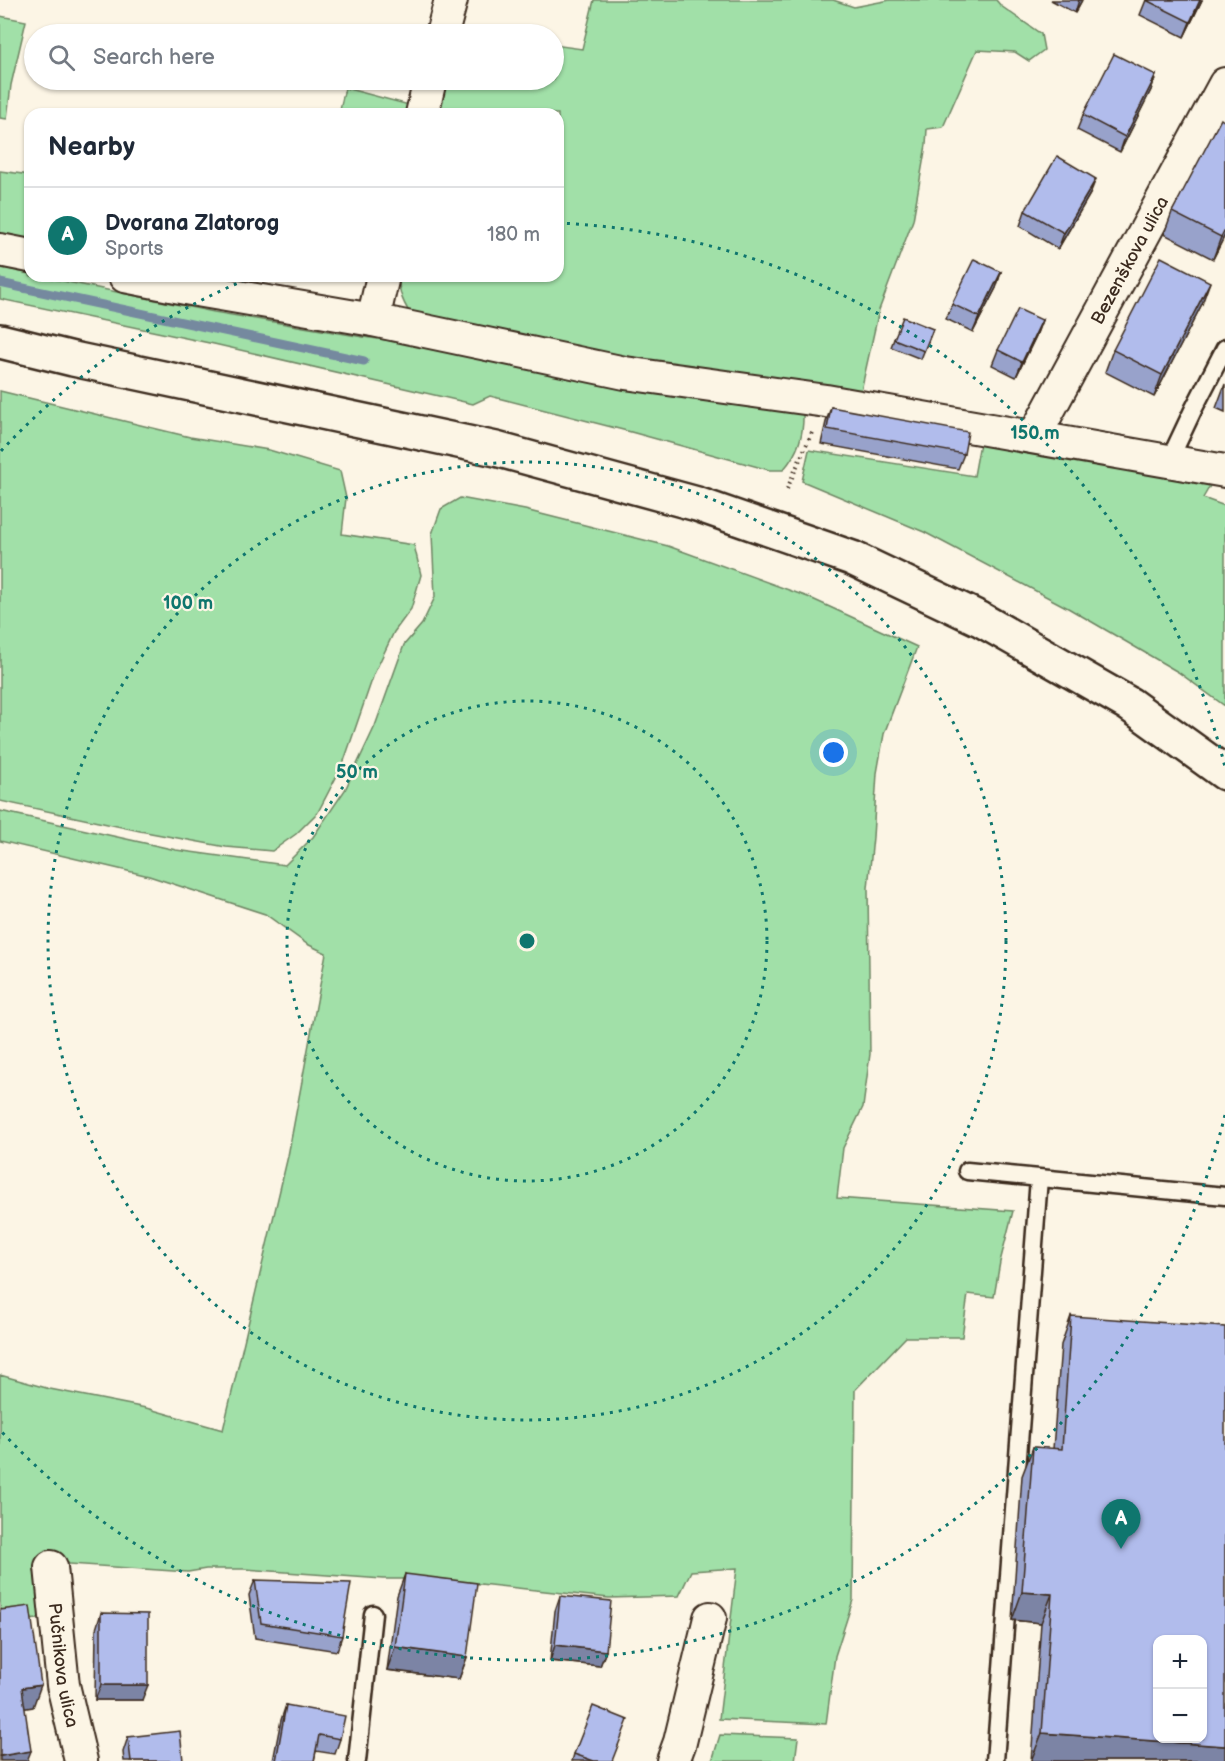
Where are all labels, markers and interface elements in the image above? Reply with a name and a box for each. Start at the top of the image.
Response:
search box [24,24,564,90]
icon: search [45,41,78,74]
text: Search here [93,44,215,71]
text: Nearby [48,132,135,163]
street label: Bezenškova ulica [1087,193,1173,328]
text: Dvorana Zlatorog [105,210,279,237]
text: A [61,223,74,247]
text: 180 m [487,223,540,247]
text: Sports [105,237,163,261]
text: 150 m [1010,423,1060,444]
text: 100 m [163,593,213,614]
your location [819,738,848,767]
text: 50 m [336,762,378,783]
centre of rings [517,931,537,951]
pin: A [1102,1500,1140,1549]
street label: Pučnikova ulica [44,1602,83,1730]
map controls [1153,1635,1207,1743]
button: + [1153,1635,1207,1689]
button: − [1153,1689,1207,1743]

